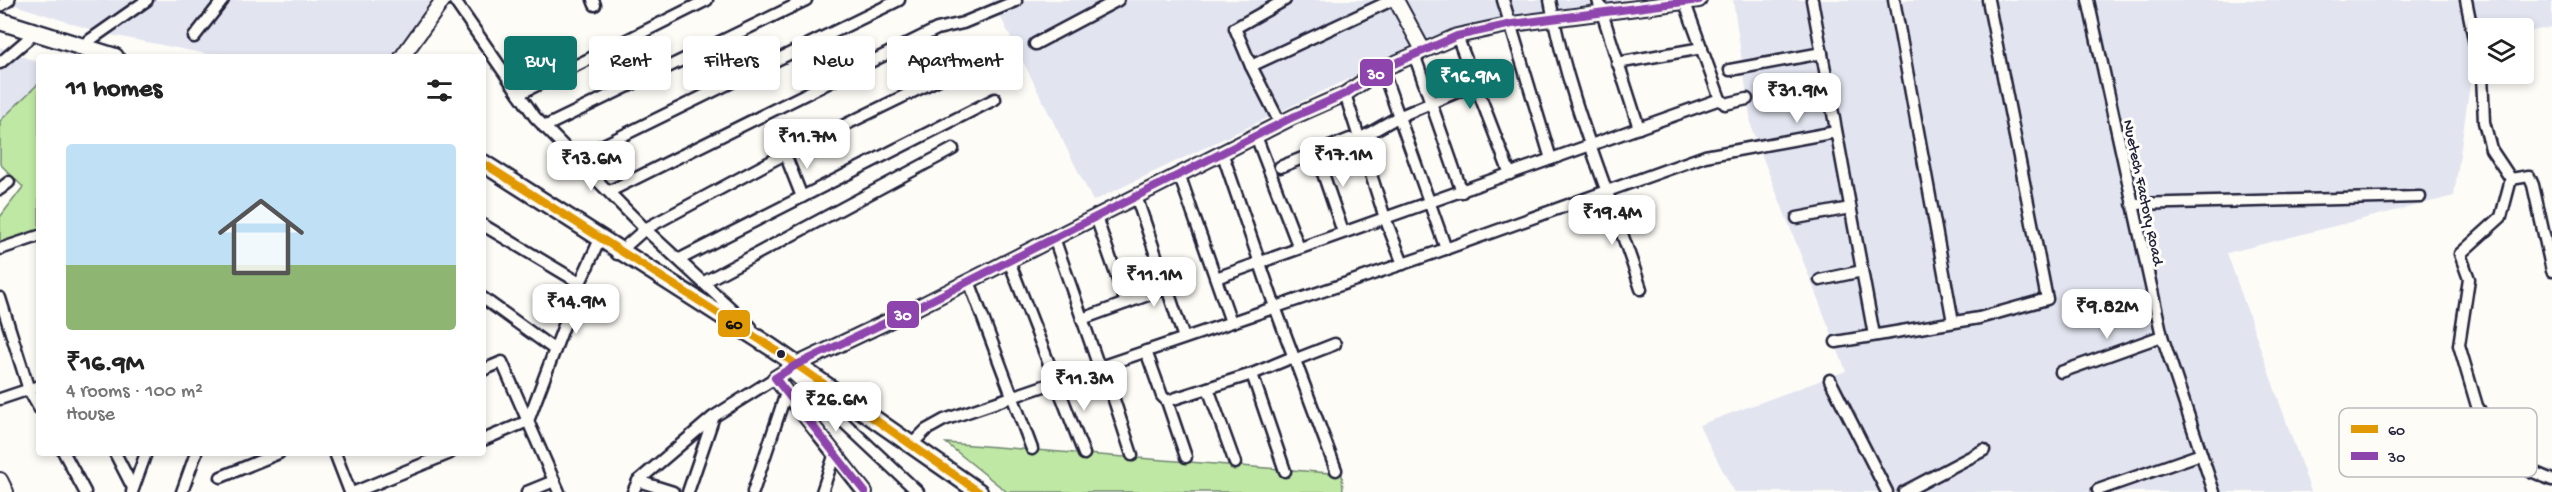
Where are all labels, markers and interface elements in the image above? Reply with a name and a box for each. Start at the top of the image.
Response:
map controls [2468,18,2534,84]
button: layers [2468,18,2534,84]
chip: Buy [504,36,577,90]
chip: Rent [589,36,671,90]
chip: Filters [683,36,780,90]
chip: New [792,36,875,90]
chip: Apartment [887,36,1023,90]
line badge: 30 [1359,58,1394,87]
pin: ₹16.9M [1421,59,1519,110]
text: 30 [1366,67,1385,86]
text: ₹16.9M [1440,67,1500,90]
pin: ₹31.9M [1748,73,1846,124]
icon: filters [423,74,456,107]
text: 11 homes [66,75,162,106]
text: ₹31.9M [1767,81,1827,104]
street label: Nuetech Factory Road [2117,118,2167,269]
pin: ₹11.7M [758,119,856,170]
text: ₹11.7M [778,127,836,150]
pin: ₹17.1M [1294,137,1392,188]
pin: ₹13.6M [542,141,640,192]
text: ₹17.1M [1314,145,1372,168]
text: ₹13.6M [561,149,621,172]
icon: home [207,183,315,291]
pin: ₹19.4M [1563,195,1661,246]
text: ₹19.4M [1582,203,1642,226]
pin: ₹11.1M [1105,257,1203,308]
text: ₹11.1M [1126,265,1182,288]
pin: ₹14.9M [527,284,625,335]
pin: ₹9.82M [2058,289,2156,340]
text: ₹14.9M [546,292,606,315]
text: ₹9.82M [2076,297,2138,320]
line badge: 30 [886,300,920,329]
text: 30 [893,308,912,327]
line badge: 60 [717,309,751,338]
text: 60 [725,317,743,336]
unlabelled marker [775,348,787,360]
text: ₹16.9M [66,350,144,381]
pin: ₹11.3M [1035,361,1133,412]
text: ₹11.3M [1055,369,1113,392]
text: 4 rooms · 100 m² [66,381,203,404]
pin: ₹26.6M [787,382,885,433]
text: ₹26.6M [805,390,867,413]
text: House [66,404,115,427]
legend [2339,408,2537,477]
text: 60 [2388,423,2405,442]
text: 30 [2387,450,2405,469]

